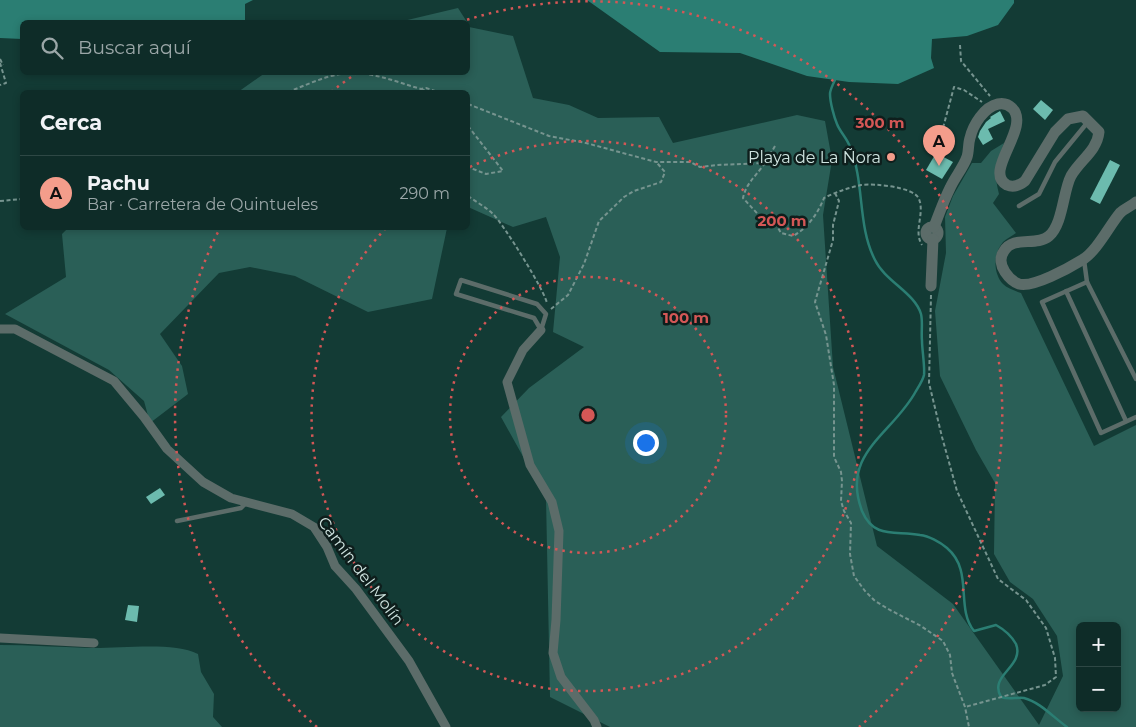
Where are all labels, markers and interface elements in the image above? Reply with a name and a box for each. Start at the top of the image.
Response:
search box [20,20,470,75]
icon: search [38,34,66,62]
text: Buscar aquí [78,36,191,59]
text: Cerca [40,110,102,135]
text: 300 m [854,113,905,132]
pin: A [923,125,955,166]
place label: Playa de La Ñora [748,148,881,167]
marker: Playa de La Ñora [885,151,897,163]
text: Pachu [87,172,150,195]
text: A [50,184,62,203]
text: 290 m [399,184,450,203]
text: Bar · Carretera de Quintueles [87,195,318,214]
text: 200 m [757,211,807,230]
text: 100 m [663,308,709,327]
centre of rings [579,406,597,424]
your location [633,430,659,456]
street label: Camín del Molín [314,513,408,629]
map controls [1076,622,1121,712]
button: + [1076,622,1121,667]
button: − [1076,667,1121,712]

